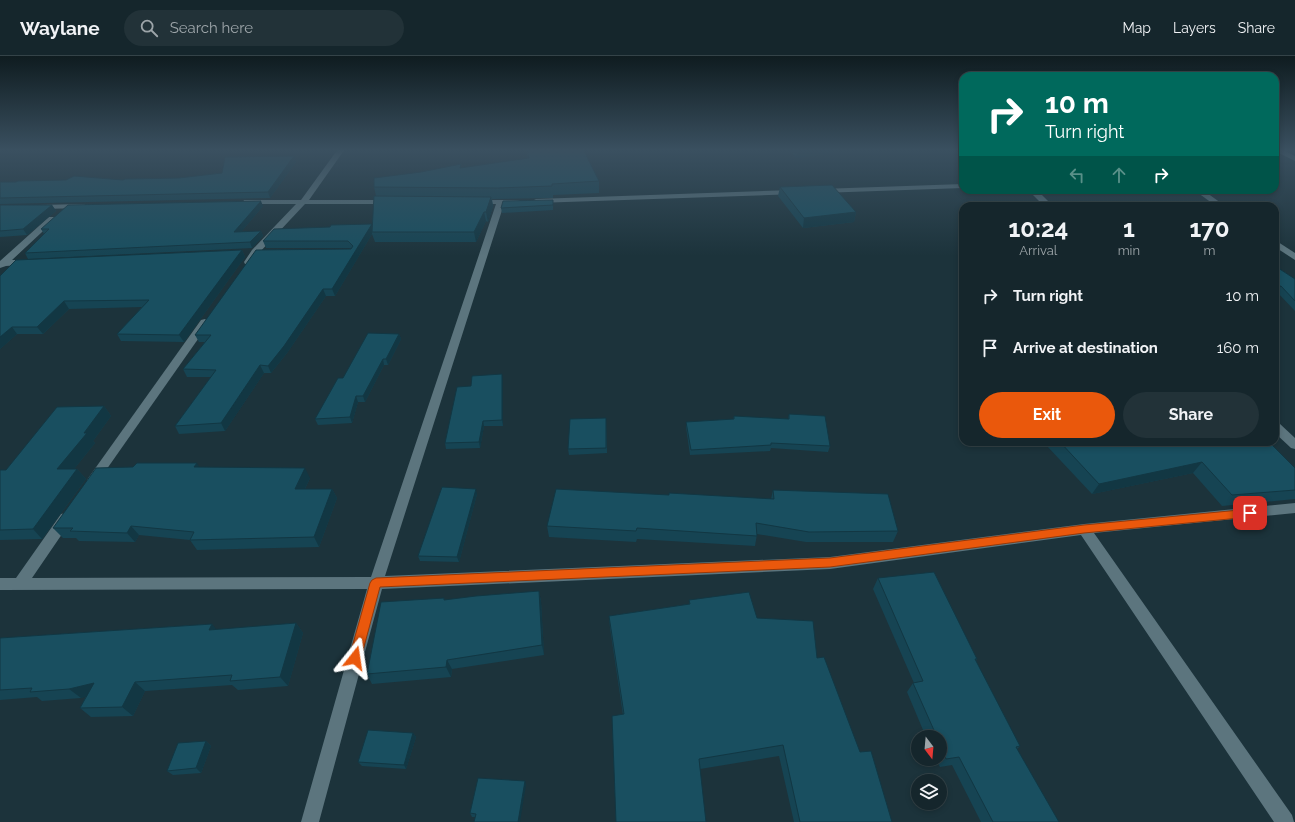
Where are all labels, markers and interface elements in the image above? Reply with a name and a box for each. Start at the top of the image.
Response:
search box [124,10,404,46]
text: Waylane [20,17,100,39]
icon: search [138,17,160,39]
text: Search here [170,19,253,37]
text: Map [1123,20,1151,36]
text: Layers [1173,20,1216,36]
text: Share [1238,20,1275,36]
text: 10 m [1045,87,1109,120]
icon: right [979,88,1031,140]
text: Turn right [1045,121,1124,142]
icon: left [1066,164,1088,186]
icon: ahead [1108,164,1130,186]
icon: right [1150,164,1172,186]
text: 10:24 [1008,214,1068,243]
text: 1 [1123,214,1135,243]
text: 170 [1189,214,1230,243]
text: Arrival [1019,243,1057,258]
text: min [1118,243,1140,258]
text: m [1204,243,1215,258]
icon: right [979,285,1001,307]
text: Turn right [1013,287,1083,305]
text: 10 m [1226,287,1259,305]
icon: arrive [979,337,1001,359]
text: Arrive at destination [1013,339,1158,357]
text: 160 m [1217,339,1259,357]
button: Exit [979,392,1115,438]
button: Share [1123,392,1259,438]
pin [1233,496,1267,530]
icon: arrive [1239,502,1261,524]
position arrow [334,637,376,679]
north arrow [911,730,947,766]
map controls [911,730,947,810]
button: layers [911,774,947,810]

